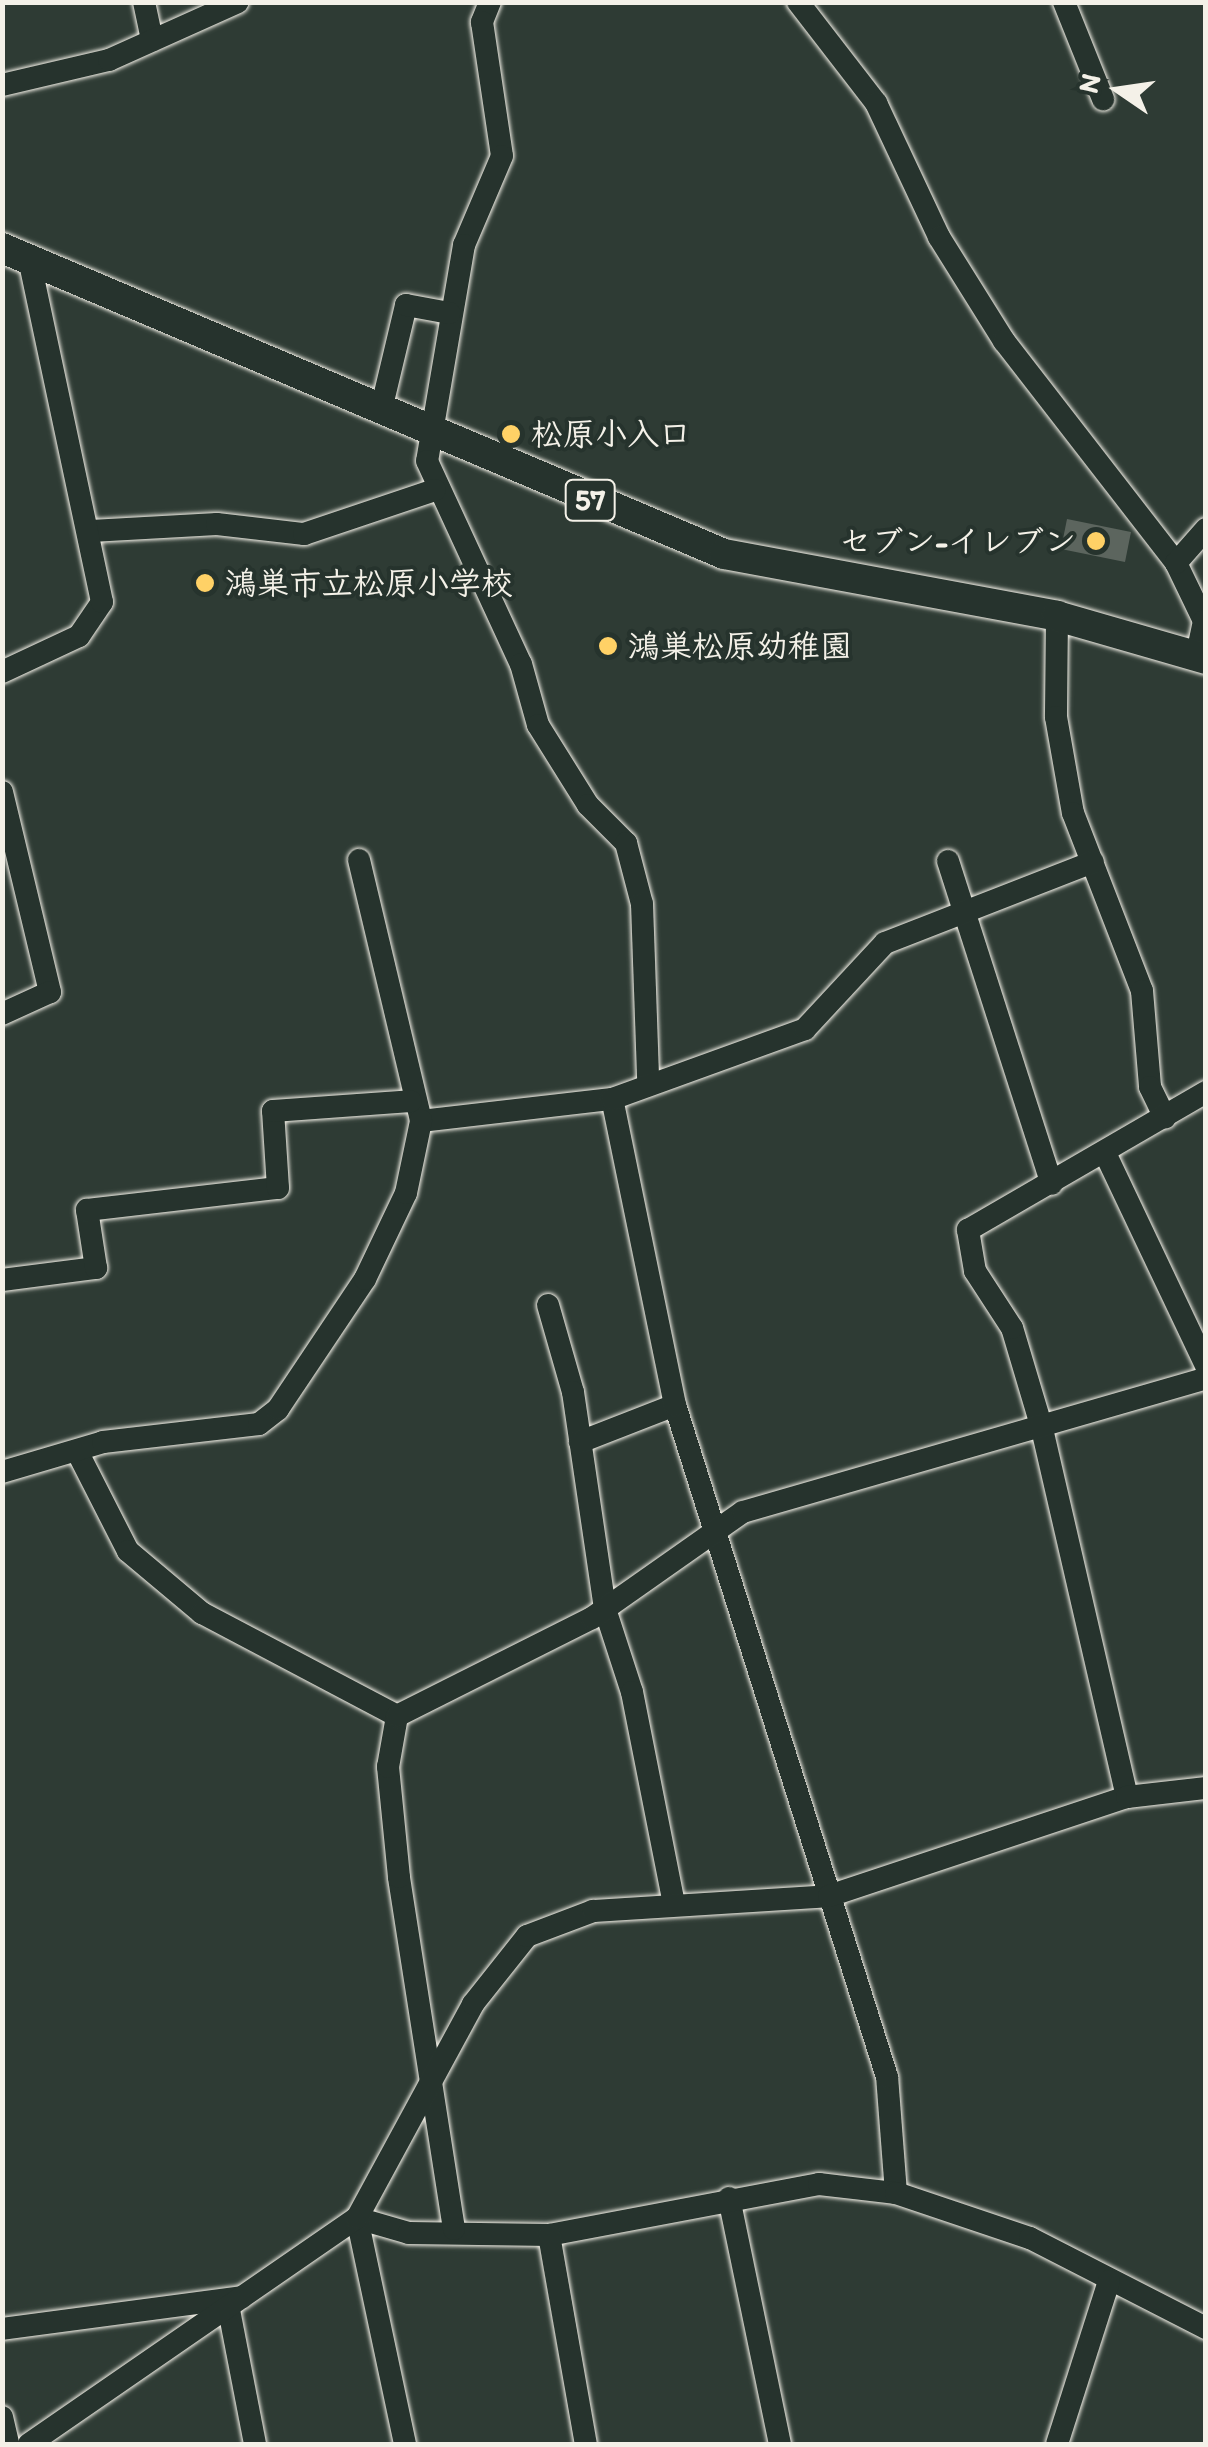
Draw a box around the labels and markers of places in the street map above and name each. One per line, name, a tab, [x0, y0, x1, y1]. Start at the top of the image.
place label: 松原小入口	[531, 415, 691, 453]
marker: 松原小入口	[500, 423, 522, 445]
place label: セブン-イレブン	[839, 522, 1076, 560]
marker: セブン-イレブン	[1085, 530, 1107, 552]
place label: 鴻巣市立松原小学校	[225, 564, 513, 602]
marker: 鴻巣市立松原小学校	[194, 572, 216, 594]
place label: 鴻巣松原幼稚園	[628, 627, 852, 665]
marker: 鴻巣松原幼稚園	[597, 635, 619, 657]

